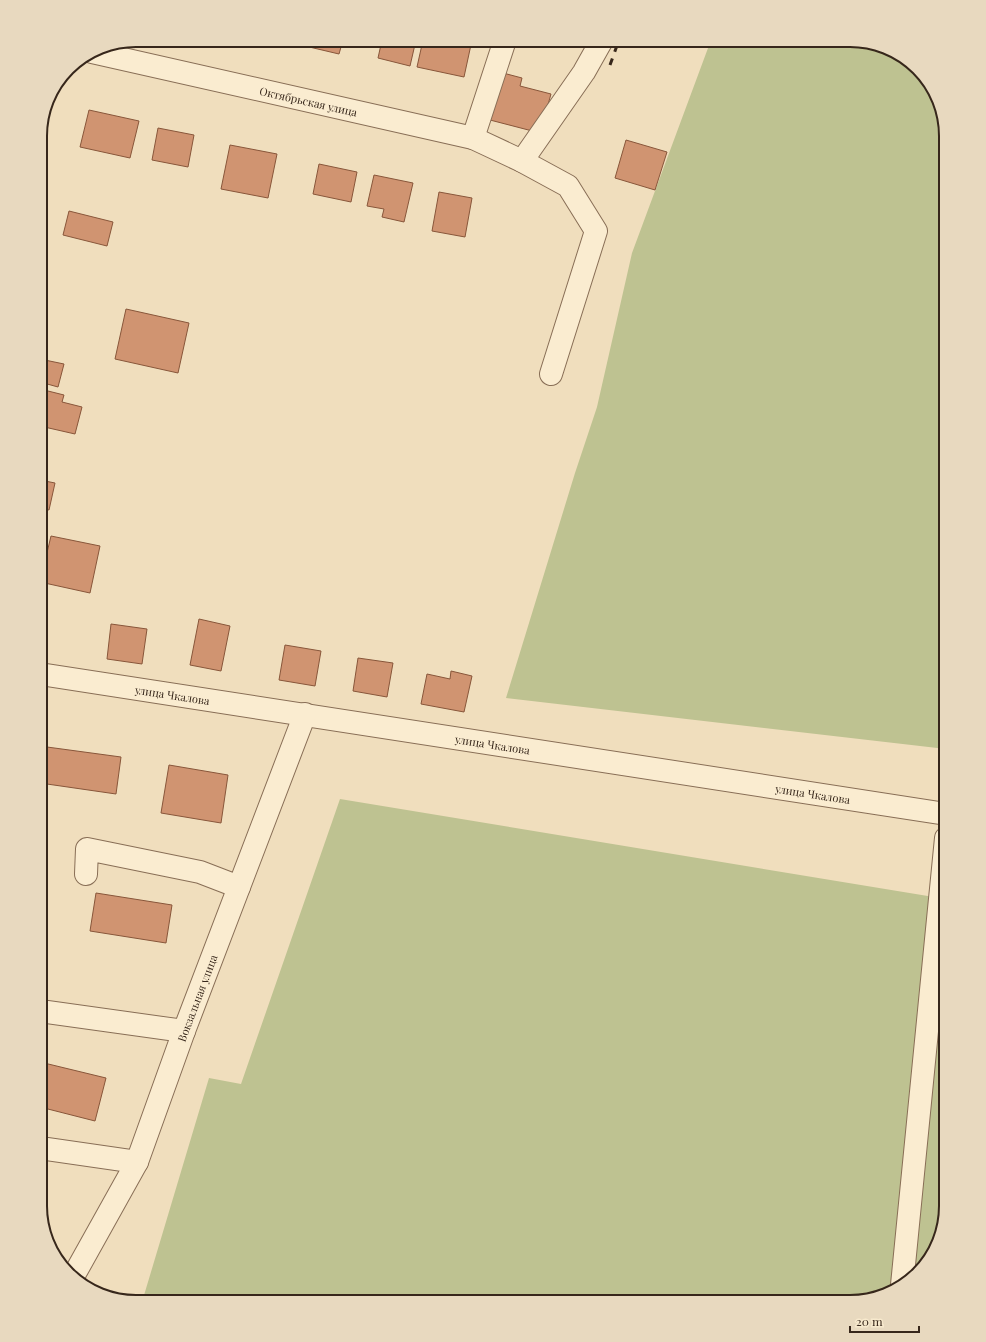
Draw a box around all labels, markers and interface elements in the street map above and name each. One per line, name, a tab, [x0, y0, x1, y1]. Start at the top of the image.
street label: Октябрьская улица	[258, 83, 359, 119]
street label: улица Чкалова	[133, 681, 211, 708]
street label: улица Чкалова	[453, 731, 532, 757]
street label: улица Чкалова	[773, 780, 852, 807]
street label: Вокзальная улица	[173, 952, 220, 1044]
scale bar	[850, 1308, 919, 1334]
text: 20 m	[856, 1313, 883, 1329]

